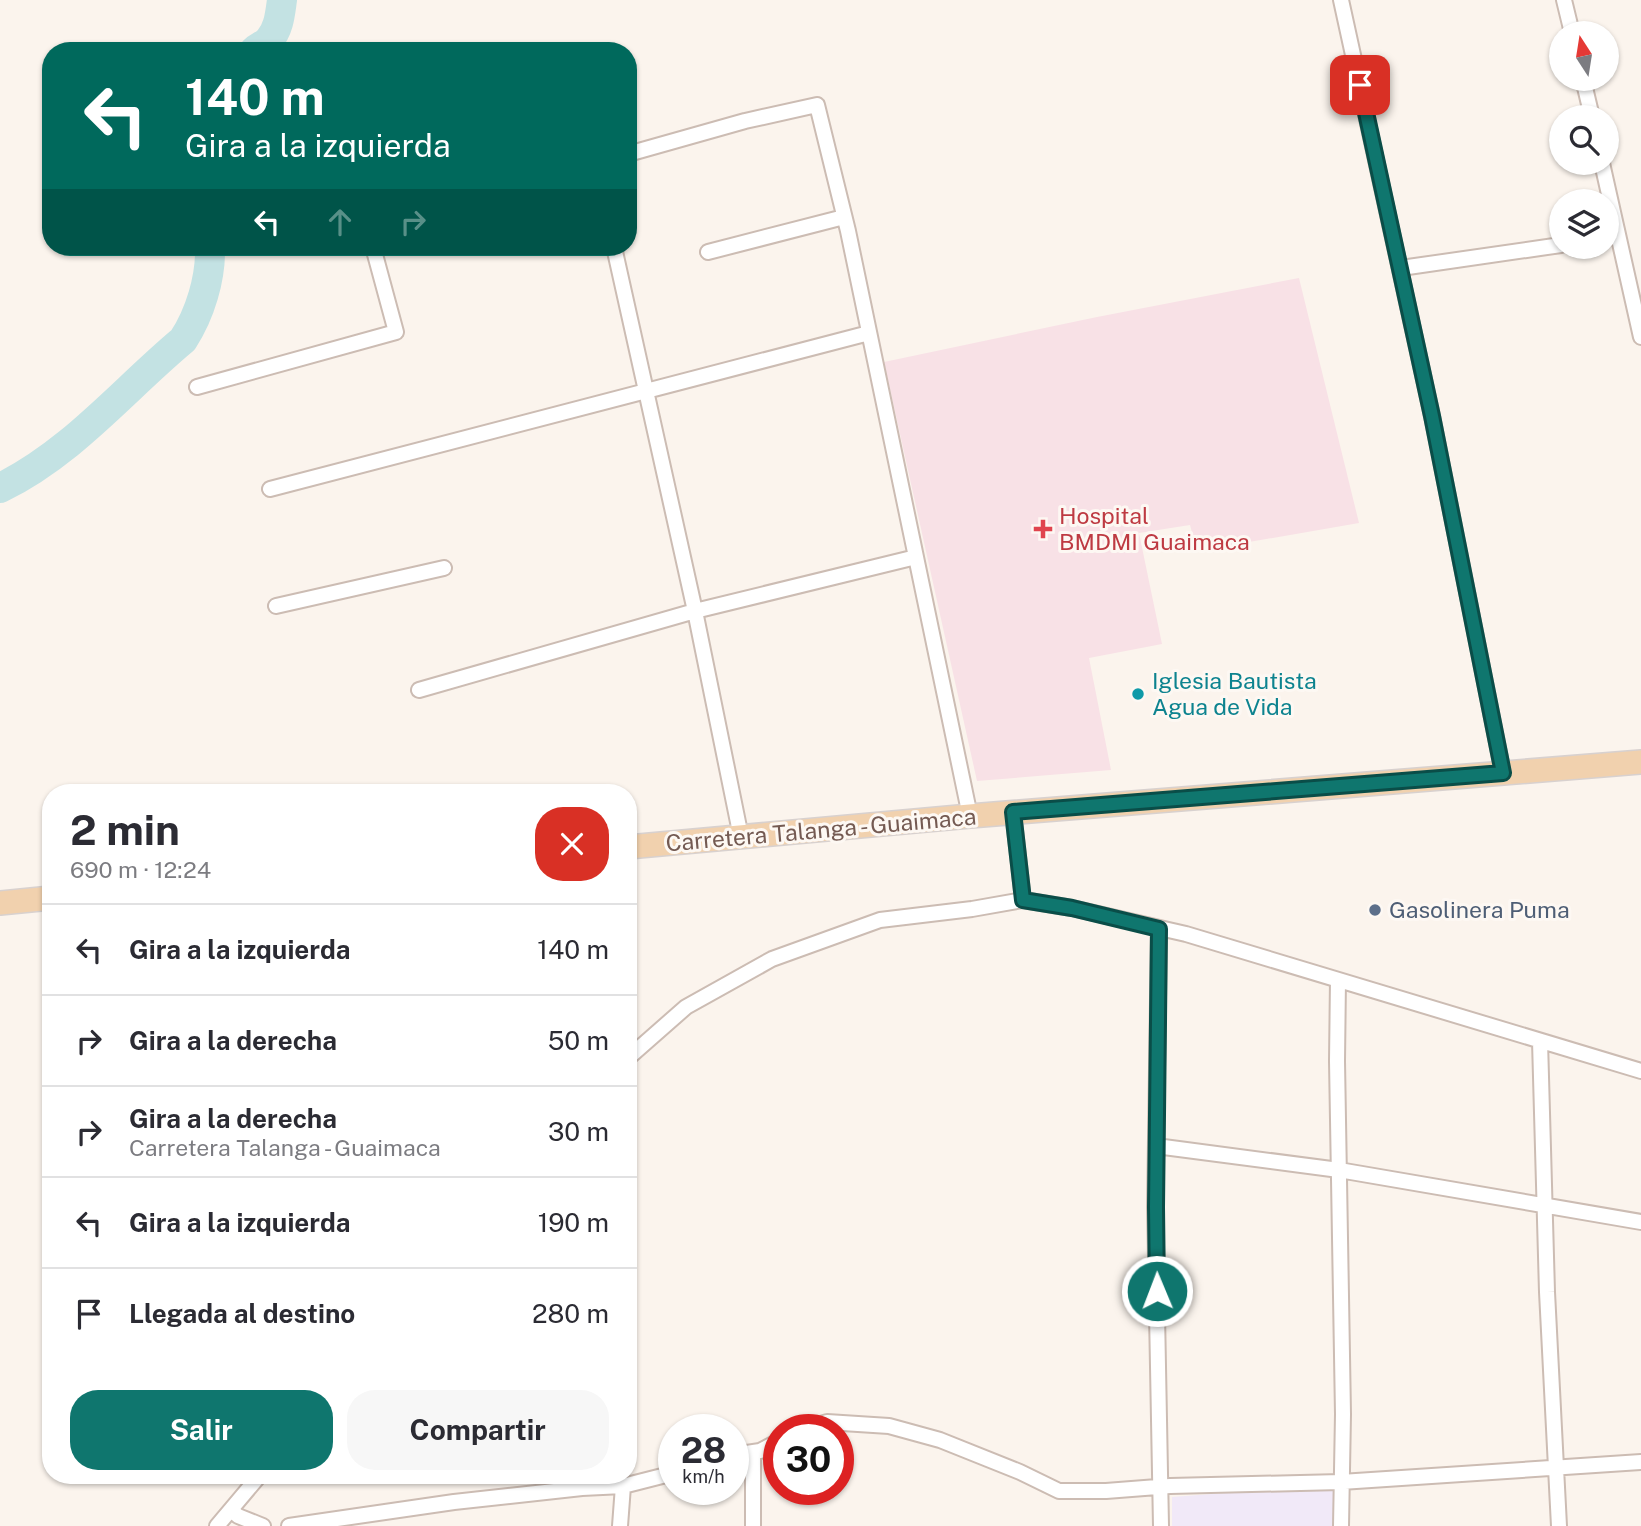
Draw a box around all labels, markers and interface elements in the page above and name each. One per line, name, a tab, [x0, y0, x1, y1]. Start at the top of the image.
north arrow	[1549, 21, 1619, 91]
map controls	[1549, 21, 1619, 259]
pin	[1330, 55, 1390, 115]
icon: arrive	[1341, 66, 1379, 104]
text: 140 m	[185, 68, 325, 126]
icon: left	[70, 70, 161, 161]
button: search	[1549, 105, 1619, 175]
text: Gira a la izquierda	[185, 127, 451, 164]
button: layers	[1549, 189, 1619, 259]
icon: left	[248, 203, 286, 241]
icon: ahead	[321, 203, 359, 241]
icon: right	[394, 203, 432, 241]
place label: Hospital BMDMI Guaimaca	[1059, 502, 1250, 555]
marker: Hospital BMDMI Guaimaca	[1033, 519, 1053, 539]
place label: Iglesia Bautista Agua de Vida	[1152, 667, 1317, 720]
marker: Iglesia Bautista Agua de Vida	[1130, 686, 1146, 702]
street label: Carretera Talanga - Guaimaca	[665, 802, 977, 857]
text: 2 min	[70, 805, 180, 854]
button: close	[535, 807, 609, 881]
text: 690 m · 12:24	[70, 856, 211, 883]
place label: Gasolinera Puma	[1389, 896, 1570, 923]
marker: Gasolinera Puma	[1367, 902, 1383, 918]
icon: left	[70, 931, 108, 969]
text: Gira a la izquierda	[129, 934, 351, 965]
text: 140 m	[537, 934, 609, 965]
icon: right	[70, 1022, 108, 1060]
text: Gira a la derecha	[129, 1025, 337, 1056]
text: 50 m	[548, 1025, 609, 1056]
text: Gira a la derecha	[129, 1103, 337, 1134]
icon: right	[70, 1113, 108, 1151]
text: 30 m	[548, 1116, 609, 1147]
text: Carretera Talanga - Guaimaca	[129, 1134, 441, 1161]
icon: left	[70, 1204, 108, 1242]
text: Gira a la izquierda	[129, 1207, 351, 1238]
text: 190 m	[538, 1207, 609, 1238]
position arrow	[1120, 1254, 1194, 1328]
icon: arrive	[70, 1295, 108, 1333]
text: Llegada al destino	[129, 1298, 355, 1329]
text: 280 m	[532, 1298, 609, 1329]
button: Salir	[70, 1390, 333, 1470]
button: Compartir	[347, 1390, 609, 1470]
speed limit sign: 30	[763, 1414, 854, 1505]
text: 28	[681, 1430, 726, 1471]
text: km/h	[682, 1466, 725, 1487]

